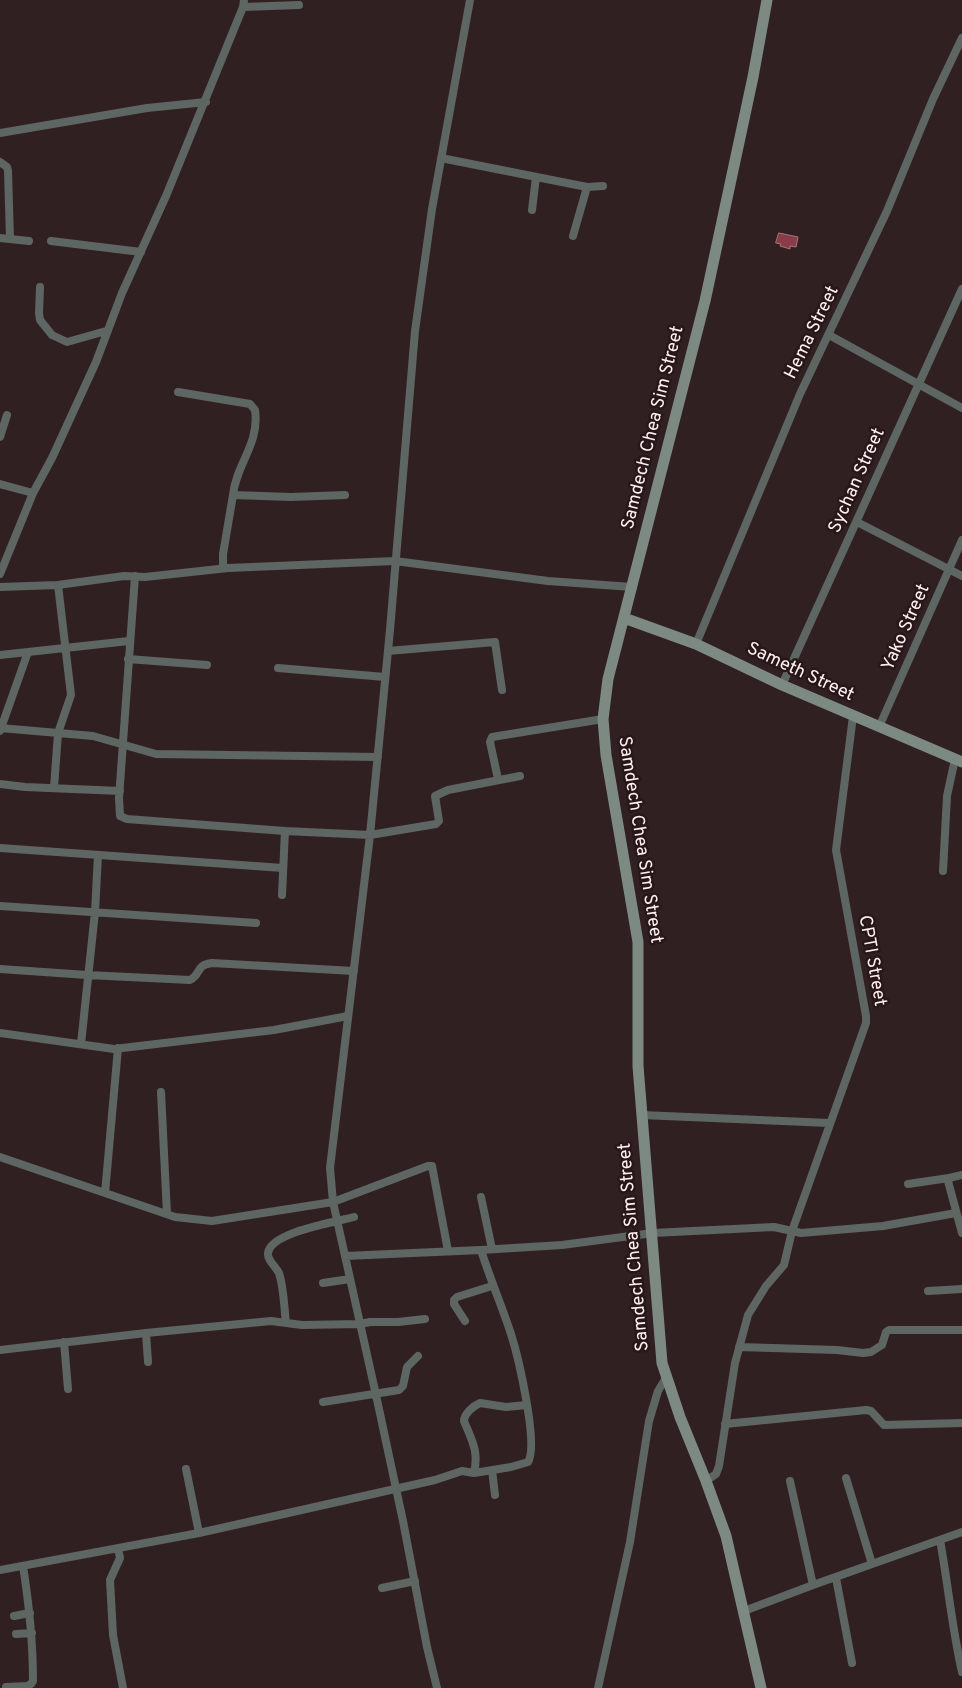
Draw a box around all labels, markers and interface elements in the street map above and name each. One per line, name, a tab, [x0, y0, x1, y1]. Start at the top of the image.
street label: Hema Street	[781, 283, 845, 383]
street label: Samdech Chea Sim Street	[618, 324, 690, 532]
street label: Sychan Street	[825, 425, 891, 537]
street label: Yako Street	[878, 581, 936, 675]
street label: Sameth Street	[743, 639, 857, 707]
street label: Samdech Chea Sim Street	[612, 735, 666, 945]
street label: CPTI Street	[852, 914, 890, 1008]
street label: Samdech Chea Sim Street	[615, 1142, 655, 1352]

